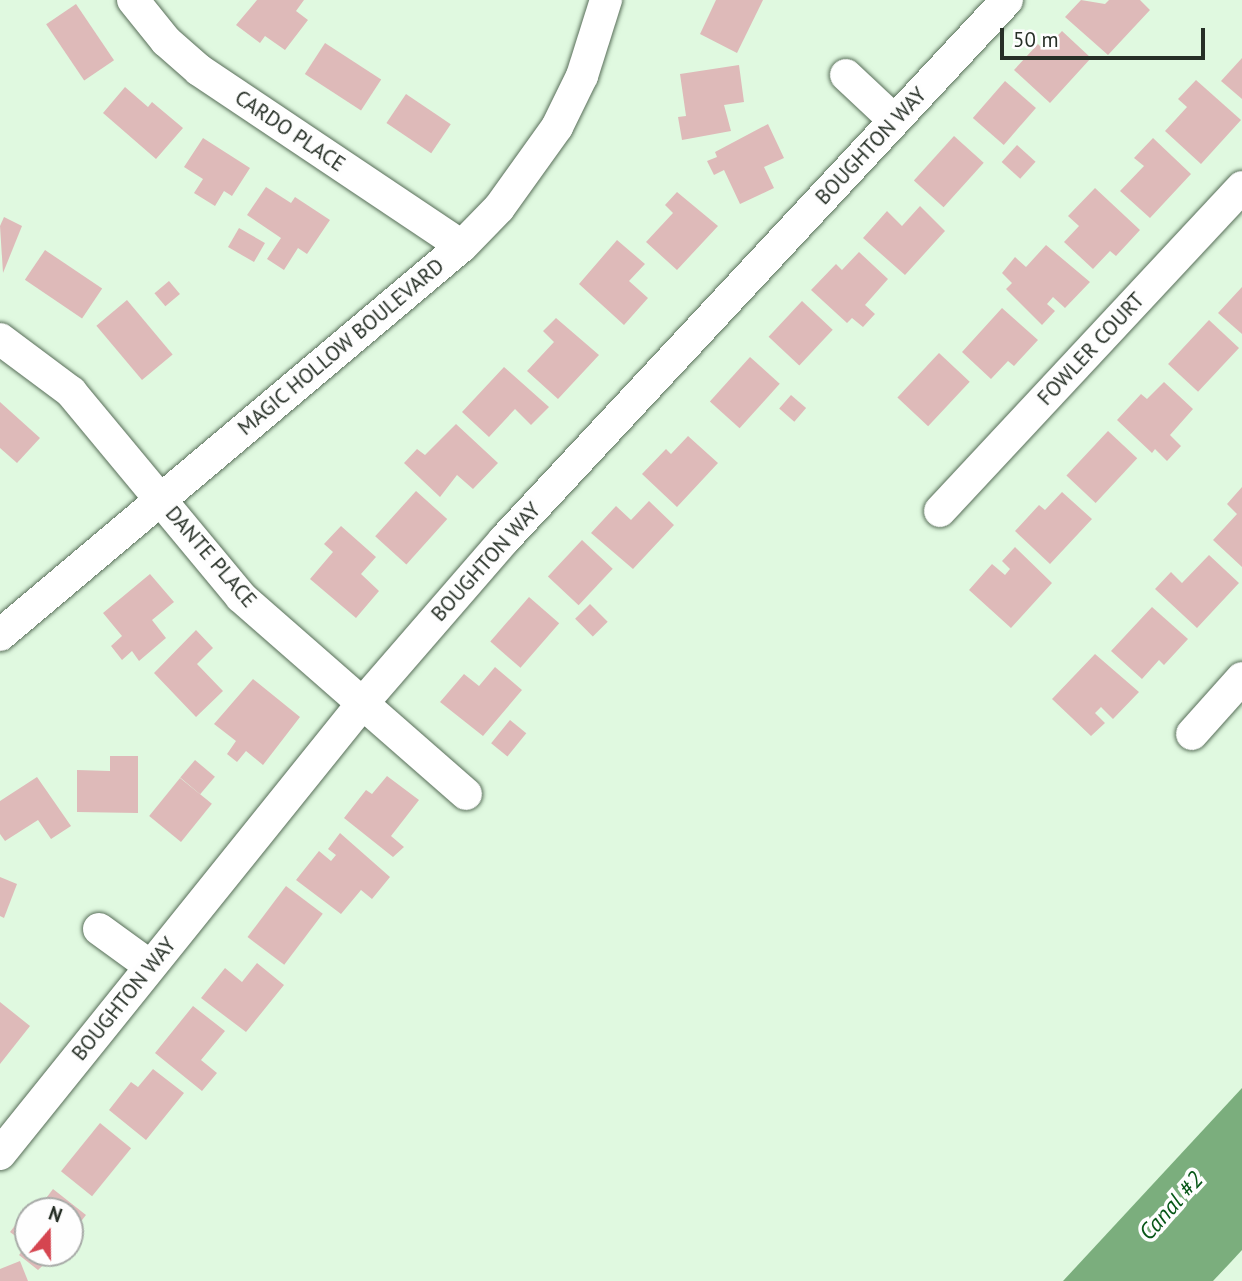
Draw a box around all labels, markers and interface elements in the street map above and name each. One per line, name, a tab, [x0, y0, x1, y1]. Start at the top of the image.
scale bar	[1004, 14, 1209, 58]
text: 50 m	[1013, 26, 1059, 53]
street label: BOUGHTON WAY	[810, 82, 932, 210]
street label: CARDO PLACE	[230, 85, 350, 177]
street label: MAGIC HOLLOW BOULEVARD	[232, 253, 450, 441]
street label: FOWLER COURT	[1032, 287, 1150, 411]
street label: BOUGHTON WAY	[426, 497, 546, 627]
street label: DANTE PLACE	[160, 501, 262, 613]
street label: BOUGHTON WAY	[67, 932, 181, 1066]
water label: Canal #2	[1133, 1166, 1209, 1246]
north arrow	[14, 1197, 84, 1267]
text: N	[46, 1201, 65, 1228]

